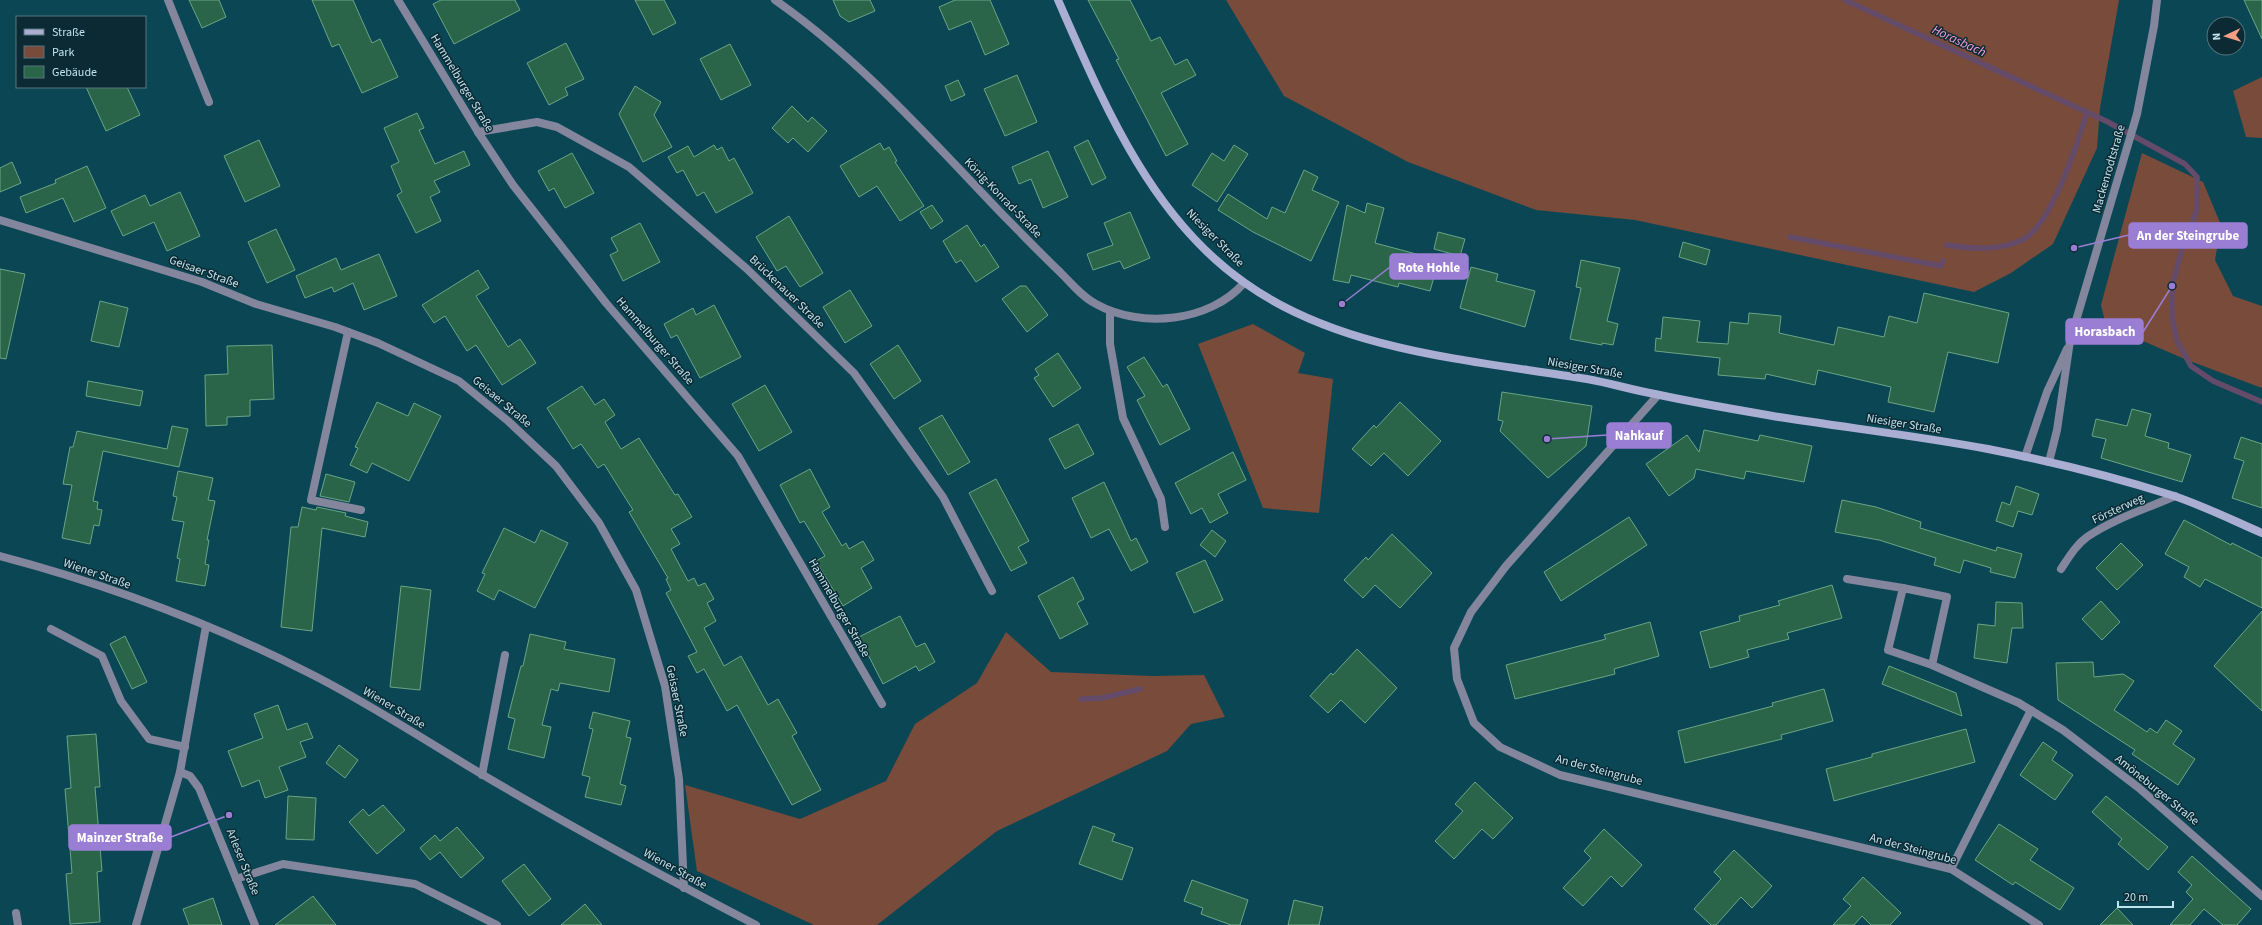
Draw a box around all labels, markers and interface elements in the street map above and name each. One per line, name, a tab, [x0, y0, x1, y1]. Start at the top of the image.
legend	[16, 16, 146, 88]
north arrow	[2206, 16, 2246, 56]
water label: Horasbach	[1929, 21, 1989, 61]
text: Straße	[52, 24, 85, 41]
street label: Hammelburger Straße	[426, 31, 498, 135]
text: N	[2209, 32, 2224, 41]
text: Park	[52, 44, 74, 61]
text: Gebäude	[52, 64, 97, 81]
street label: Mackenrodtstraße	[2088, 123, 2130, 215]
street label: König-Konrad-Straße	[960, 154, 1046, 242]
street label: Niesiger Straße	[1182, 205, 1248, 271]
callout: An der Steingrube	[2129, 223, 2247, 248]
text: An der Steingrube	[2136, 227, 2240, 245]
street label: Brückenauer Straße	[745, 251, 829, 333]
street label: Geisaer Straße	[167, 252, 241, 292]
callout: Rote Hohle	[1390, 254, 1468, 279]
text: Rote Hohle	[1398, 259, 1461, 277]
street label: Hammelburger Straße	[612, 293, 698, 389]
callout: Horasbach	[2066, 319, 2143, 344]
text: Horasbach	[2074, 323, 2136, 341]
street label: Niesiger Straße	[1546, 353, 1624, 383]
street label: Geisaer Straße	[469, 372, 535, 432]
street label: Niesiger Straße	[1865, 410, 1943, 438]
callout: Nahkauf	[1607, 423, 1671, 448]
text: Nahkauf	[1615, 427, 1664, 445]
street label: Försterweg	[2089, 489, 2147, 529]
street label: Wiener Straße	[61, 555, 133, 594]
street label: Hammelburger Straße	[804, 556, 874, 661]
street label: Geisaer Straße	[662, 664, 692, 738]
street label: Wiener Straße	[359, 683, 429, 733]
street label: An der Steingrube	[1554, 750, 1644, 790]
street label: Amöneburger Straße	[2111, 751, 2203, 829]
callout: Mainzer Straße	[69, 825, 171, 850]
street label: Arleser Straße	[222, 826, 264, 898]
text: Mainzer Straße	[77, 829, 164, 847]
street label: An der Steingrube	[1868, 829, 1958, 869]
street label: Wiener Straße	[640, 845, 710, 894]
scale bar	[2118, 883, 2173, 909]
text: 20 m	[2124, 889, 2148, 906]

